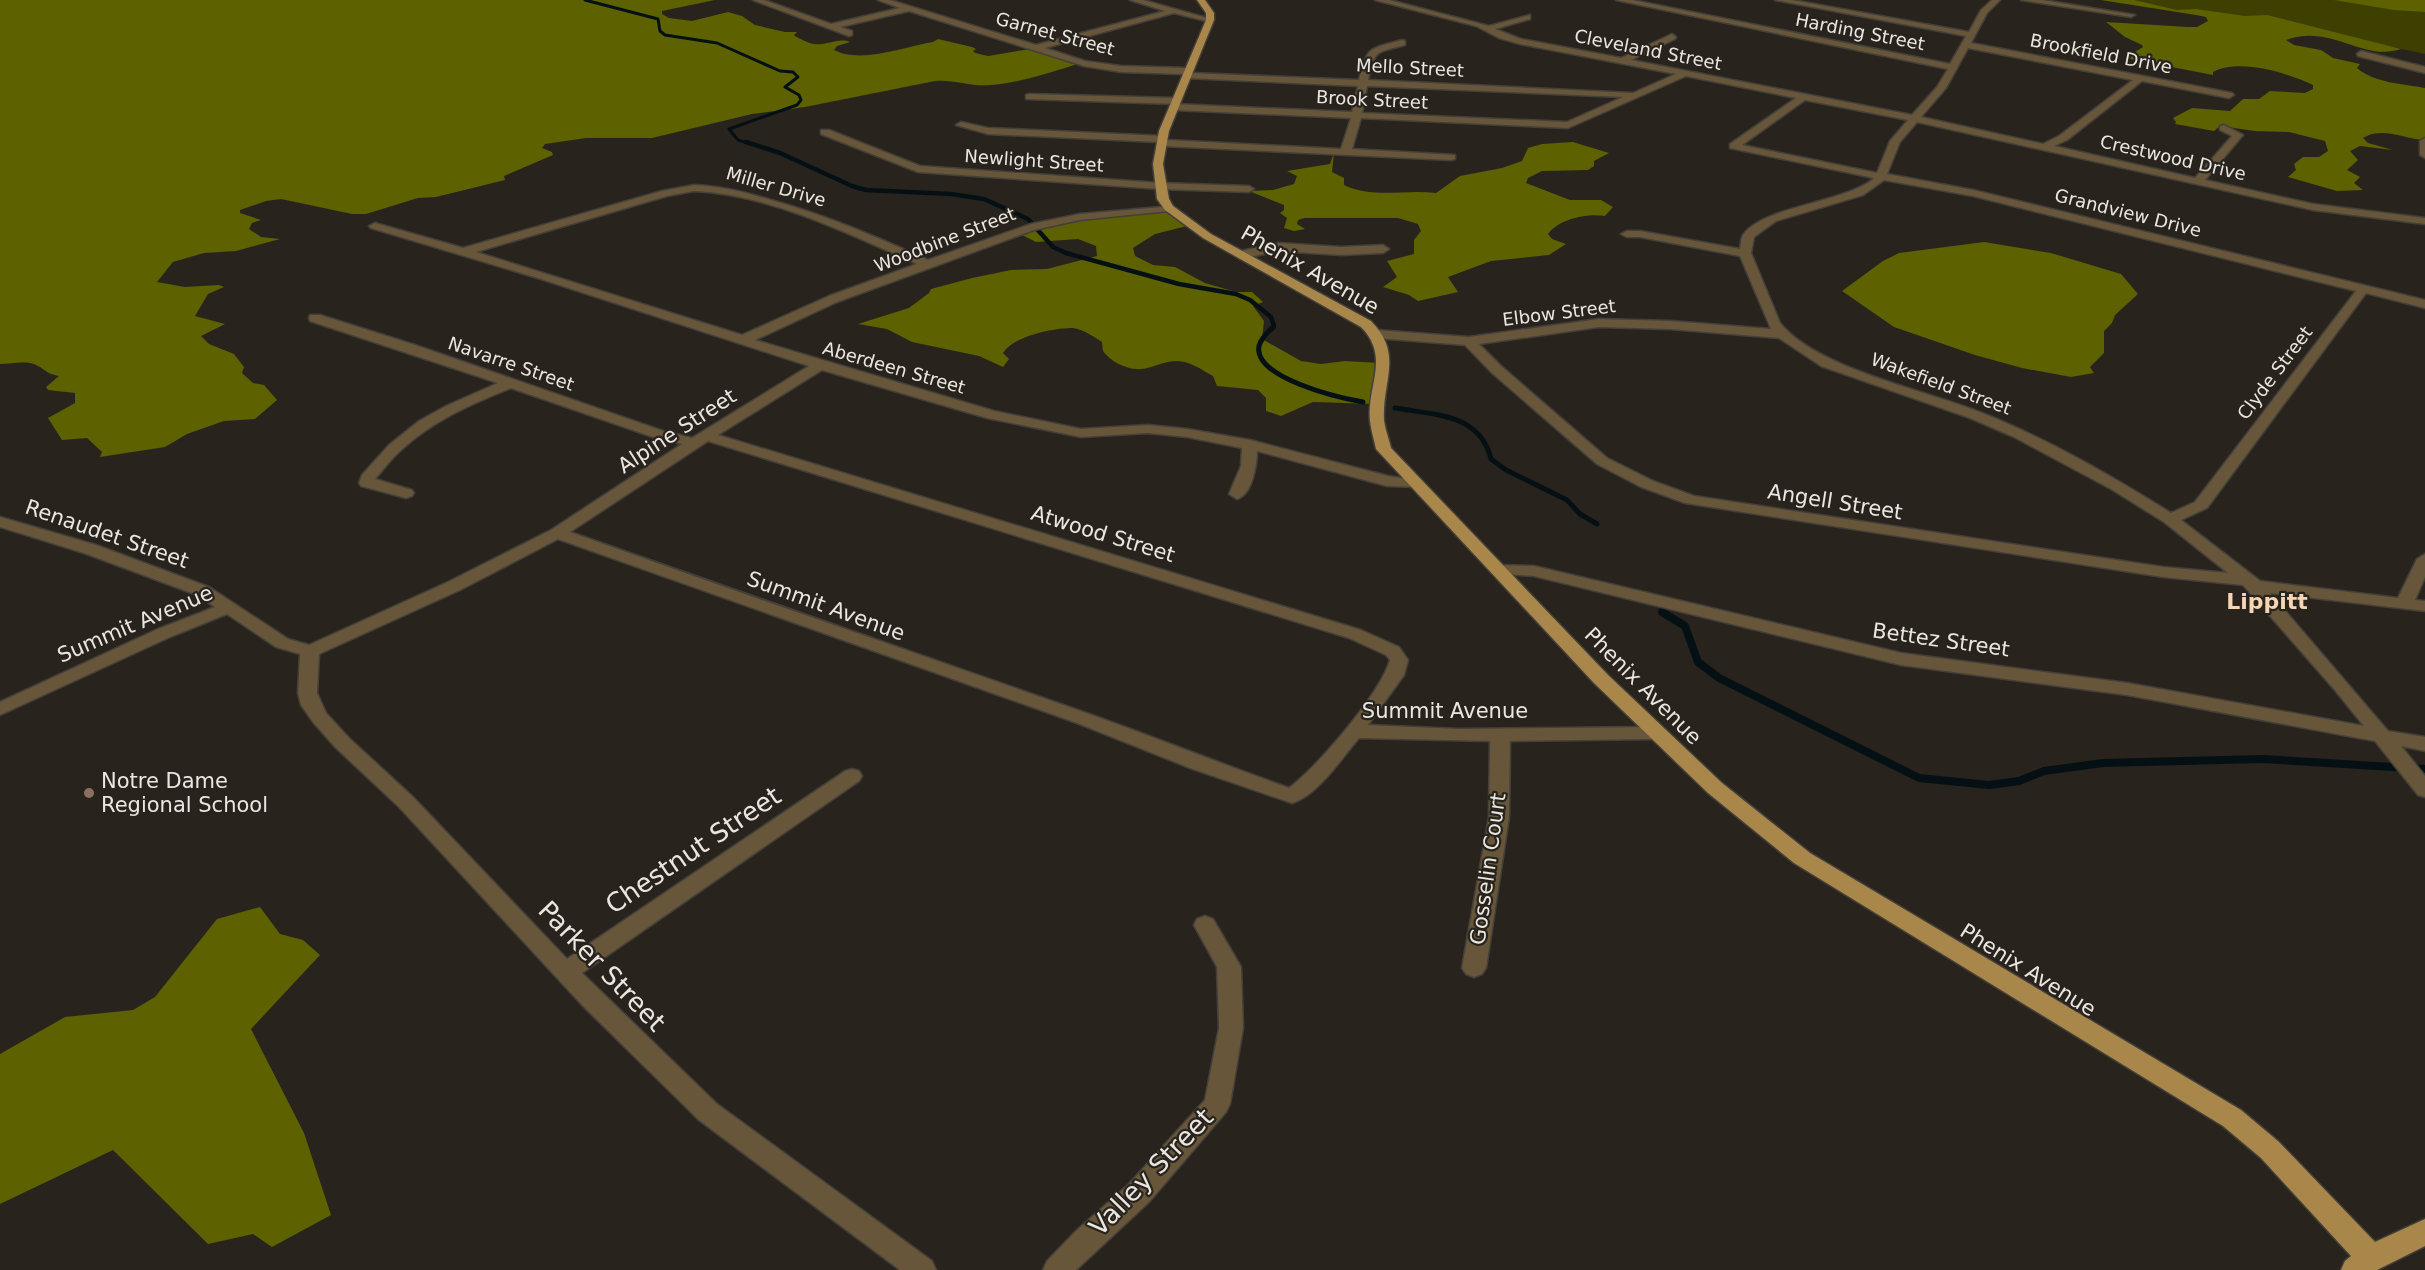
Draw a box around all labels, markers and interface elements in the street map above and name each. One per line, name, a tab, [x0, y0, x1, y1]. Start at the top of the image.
street label: Garnet Street	[993, 8, 1117, 59]
street label: Harding Street	[1794, 9, 1927, 54]
street label: Cleveland Street	[1573, 25, 1724, 74]
street label: Brookfield Drive	[2028, 29, 2174, 78]
street label: Mello Street	[1356, 54, 1465, 81]
street label: Brook Street	[1315, 86, 1429, 113]
street label: Crestwood Drive	[2098, 131, 2248, 184]
street label: Newlight Street	[964, 145, 1104, 176]
street label: Miller Drive	[724, 162, 828, 211]
street label: Grandview Drive	[2053, 184, 2204, 241]
street label: Woodbine Street	[871, 203, 1018, 276]
street label: Phenix Avenue	[1237, 221, 1383, 319]
street label: Elbow Street	[1501, 295, 1617, 330]
street label: Clyde Street	[2233, 322, 2316, 423]
street label: Navarre Street	[445, 332, 577, 395]
street label: Aberdeen Street	[820, 337, 968, 398]
street label: Wakefield Street	[1868, 348, 2014, 419]
street label: Alpine Street	[613, 384, 741, 478]
street label: Angell Street	[1766, 480, 1904, 524]
street label: Renaudet Street	[22, 495, 192, 573]
street label: Atwood Street	[1028, 501, 1178, 567]
street label: Summit Avenue	[744, 566, 908, 646]
street label: Summit Avenue	[54, 580, 216, 668]
district label: Lippitt	[2226, 589, 2308, 614]
street label: Bettez Street	[1871, 618, 2011, 662]
street label: Phenix Avenue	[1580, 623, 1706, 749]
street label: Summit Avenue	[1362, 699, 1528, 723]
place label: Notre Dame Regional School	[101, 769, 268, 817]
street label: Chestnut Street	[600, 780, 786, 920]
marker: Notre Dame Regional School	[82, 786, 96, 800]
street label: Gosselin Court	[1465, 791, 1511, 947]
street label: Parker Street	[532, 895, 672, 1037]
street label: Phenix Avenue	[1956, 919, 2100, 1021]
street label: Valley Street	[1083, 1102, 1219, 1242]

